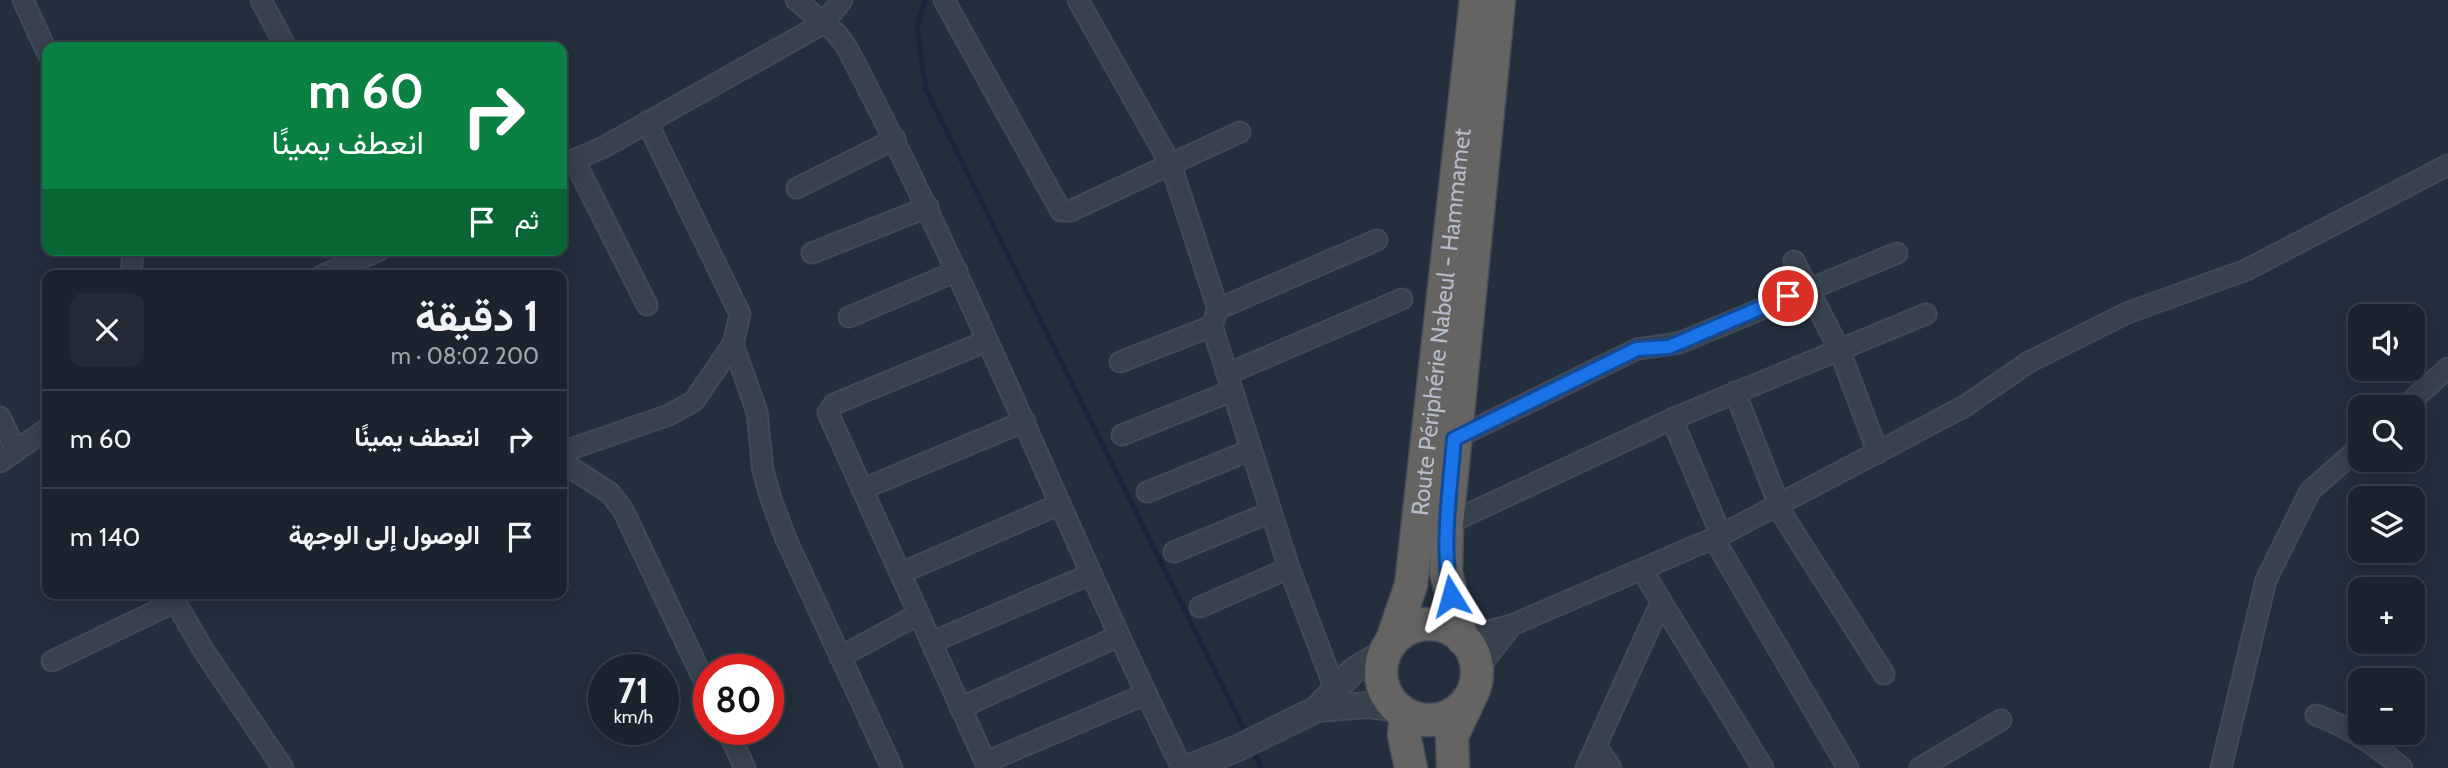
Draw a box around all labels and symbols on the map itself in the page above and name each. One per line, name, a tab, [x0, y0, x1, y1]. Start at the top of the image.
street label: Route Périphérie Nabeul - Hammamet	[1404, 127, 1476, 517]
pin	[1758, 266, 1818, 326]
position arrow	[1414, 559, 1488, 633]
speed limit sign: 80	[693, 654, 784, 745]

